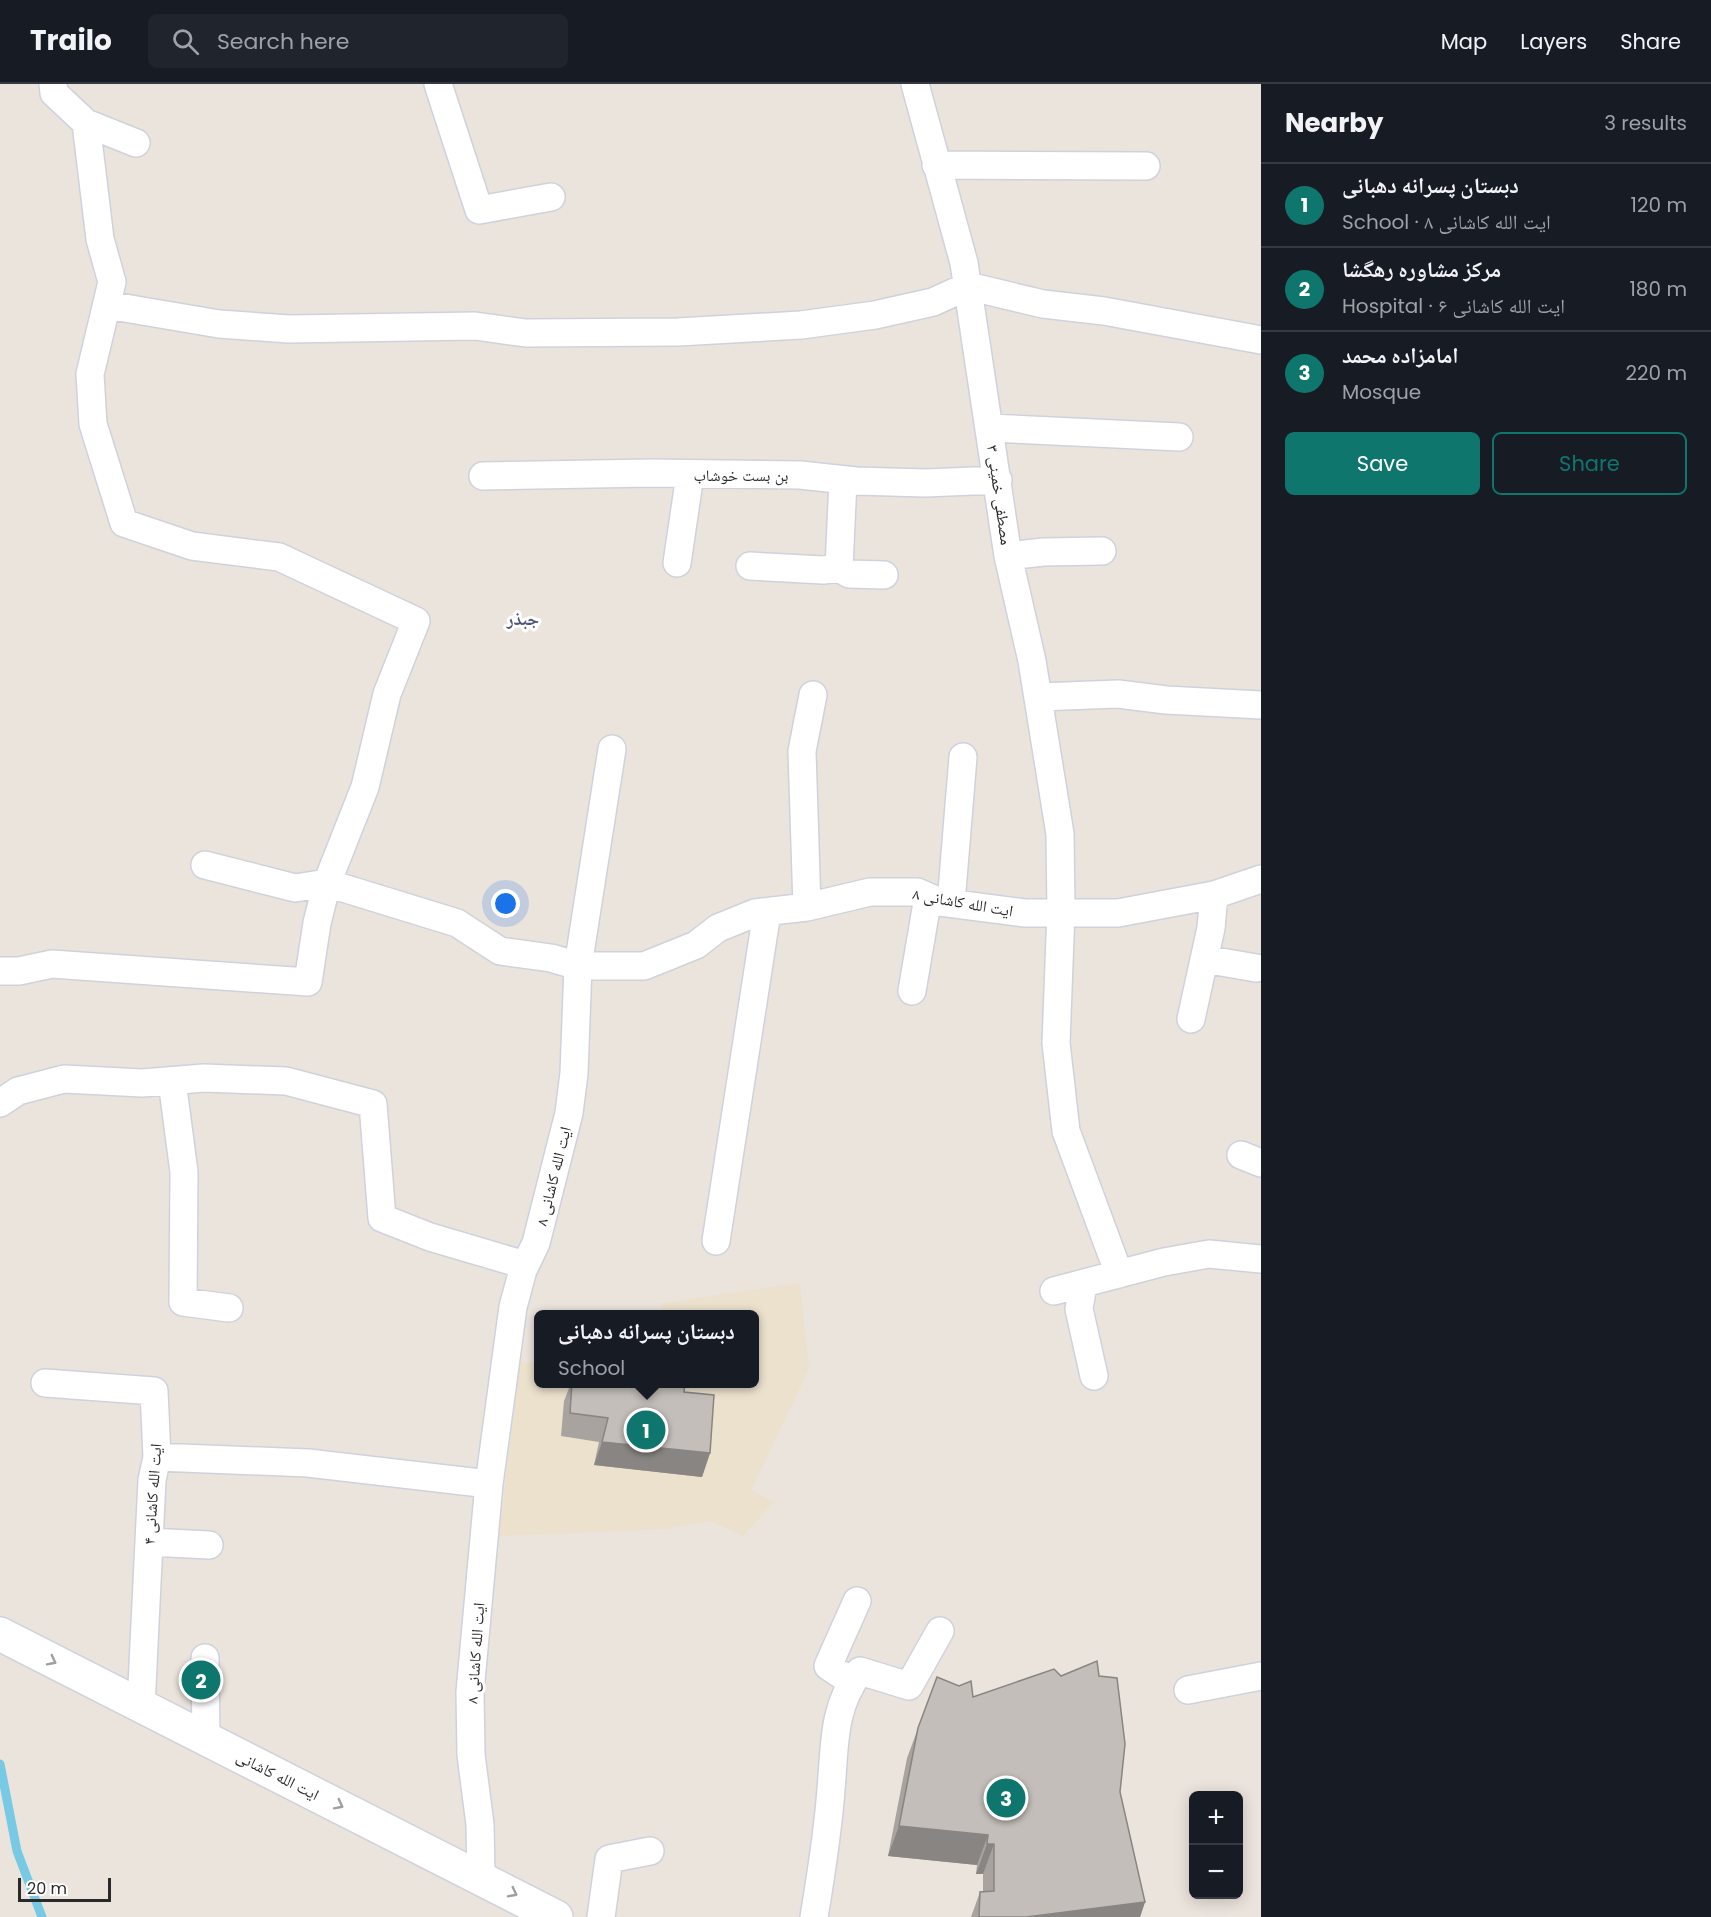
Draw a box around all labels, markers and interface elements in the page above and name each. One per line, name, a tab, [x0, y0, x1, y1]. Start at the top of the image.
search box	[148, 14, 568, 68]
text: Trailo	[30, 21, 112, 60]
icon: search	[169, 25, 202, 58]
text: Search here	[217, 26, 349, 57]
text: Map	[1441, 27, 1487, 56]
text: Layers	[1520, 27, 1587, 56]
text: Share	[1620, 27, 1681, 56]
text: Nearby	[1285, 105, 1383, 141]
text: 3 results	[1604, 109, 1687, 137]
text: دبستان پسرانه دهبانی	[1342, 170, 1519, 201]
text: 1	[1301, 191, 1308, 219]
text: 120 m	[1631, 191, 1687, 219]
text: School · ایت الله کاشانی ۸	[1342, 208, 1551, 236]
text: مرکز مشاوره رهگشا	[1342, 254, 1501, 285]
text: 2	[1299, 275, 1310, 303]
text: 180 m	[1629, 275, 1687, 303]
text: Hospital · ایت الله کاشانی ۶	[1342, 292, 1565, 320]
text: امامزاده محمد	[1342, 340, 1459, 371]
text: 3	[1298, 359, 1311, 387]
text: 220 m	[1626, 359, 1687, 387]
text: Mosque	[1342, 378, 1421, 406]
button: Save	[1285, 432, 1480, 495]
button: Share	[1492, 432, 1687, 495]
street label: مصطفی خمینی ۳	[981, 443, 1018, 547]
street label: بن بست خوشاب	[694, 464, 788, 487]
district label: جبذر	[506, 606, 540, 631]
street label: ایت الله کاشانی ۸	[911, 882, 1015, 923]
your location	[491, 889, 520, 918]
street label: ایت الله کاشانی ۸	[530, 1124, 577, 1228]
popup	[534, 1310, 759, 1388]
text: دبستان پسرانه دهبانی	[558, 1316, 735, 1347]
text: School	[558, 1354, 625, 1382]
pin: 1	[626, 1408, 666, 1452]
street label: ایت الله کاشانی ۴	[137, 1443, 168, 1545]
street label: ایت الله کاشانی ۸	[460, 1602, 491, 1704]
one-way arrow	[46, 1653, 57, 1665]
pin: 2	[182, 1658, 220, 1702]
street label: ایت الله کاشانی	[232, 1745, 323, 1806]
pin: 3	[986, 1776, 1026, 1820]
map controls	[1189, 1791, 1243, 1899]
button: +	[1189, 1791, 1243, 1845]
one-way arrow	[332, 1798, 343, 1810]
button: −	[1189, 1845, 1243, 1899]
scale bar	[18, 1875, 111, 1902]
text: 20 m	[27, 1877, 67, 1900]
one-way arrow	[506, 1886, 517, 1898]

